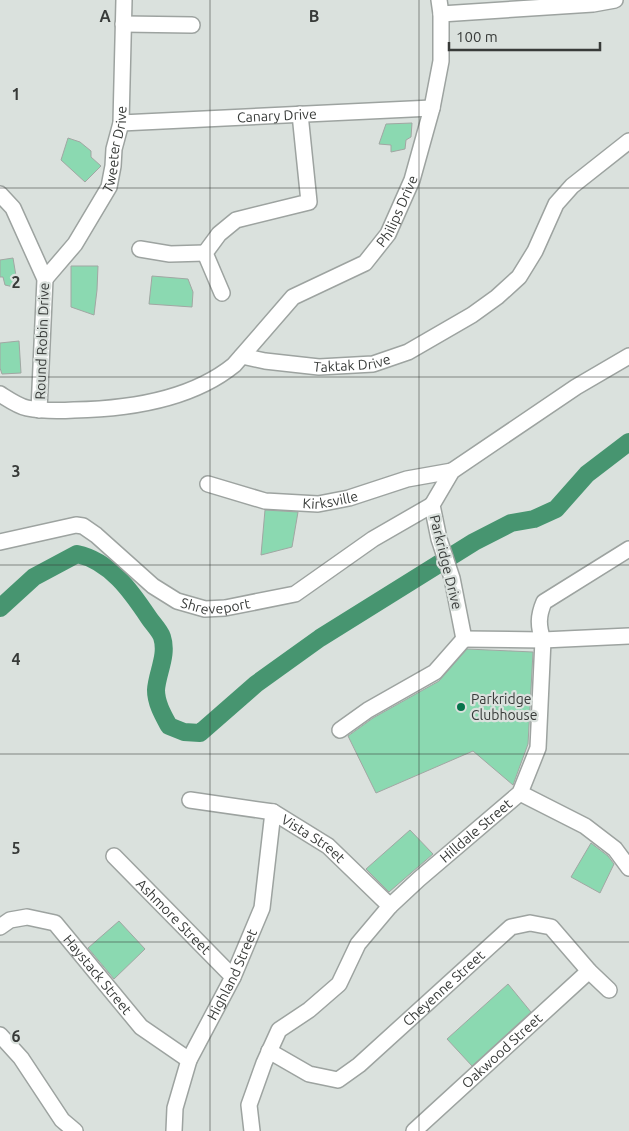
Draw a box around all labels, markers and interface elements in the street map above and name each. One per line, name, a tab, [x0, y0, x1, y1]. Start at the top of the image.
text: A	[99, 7, 111, 25]
text: B	[309, 7, 319, 25]
scale bar	[449, 20, 600, 52]
text: 100 m	[456, 28, 498, 45]
text: 1	[11, 85, 21, 103]
street label: Tweeter Drive	[99, 106, 129, 196]
street label: Canary Drive	[237, 106, 317, 125]
street label: Philips Drive	[373, 174, 421, 250]
text: 2	[11, 273, 21, 291]
street label: Round Robin Drive	[32, 282, 52, 400]
street label: Taktak Drive	[312, 351, 392, 375]
text: 3	[11, 462, 21, 480]
street label: Kirksville	[302, 488, 360, 512]
street label: Parkridge Drive	[427, 513, 465, 611]
street label: Shreveport	[179, 595, 252, 618]
text: 4	[11, 650, 21, 668]
place label: Parkridge Clubhouse	[471, 691, 537, 723]
marker: Parkridge Clubhouse	[455, 701, 467, 713]
street label: Hilldale Street	[437, 795, 516, 866]
street label: Vista Street	[278, 811, 349, 866]
text: 5	[11, 839, 21, 857]
street label: Ashmore Street	[133, 876, 214, 958]
street label: Highland Street	[204, 926, 260, 1023]
street label: Haystack Street	[60, 932, 135, 1018]
street label: Cheyenne Street	[400, 947, 488, 1029]
street label: Oakwood Street	[458, 1010, 546, 1091]
text: 6	[11, 1027, 21, 1045]

